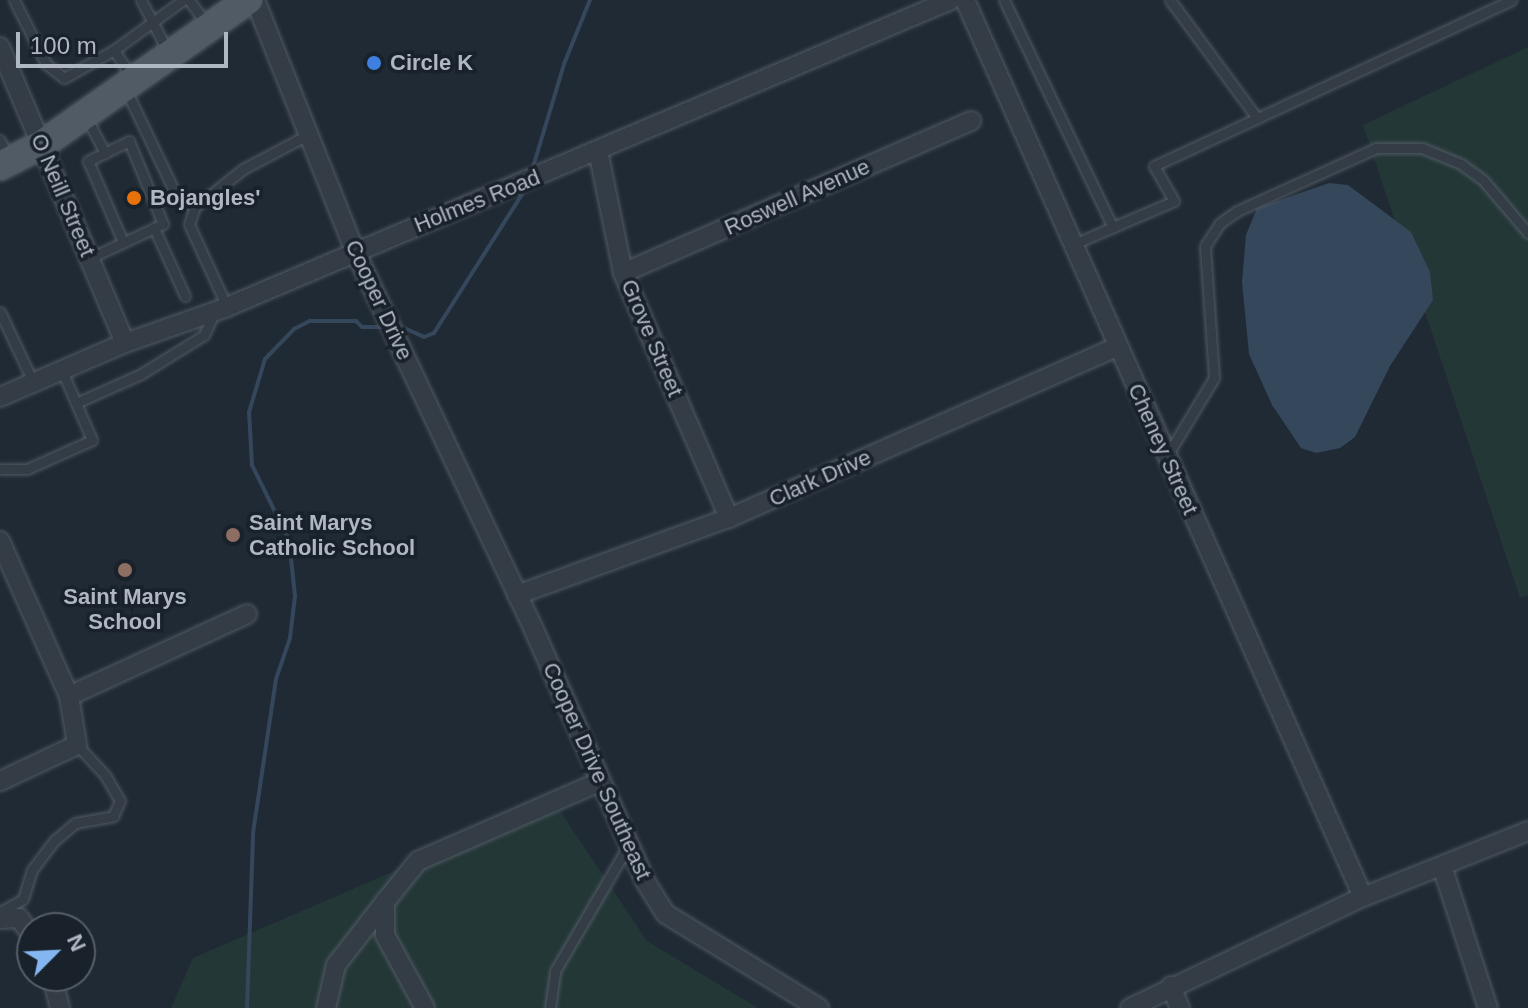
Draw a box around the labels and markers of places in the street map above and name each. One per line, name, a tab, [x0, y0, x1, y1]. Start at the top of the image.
place label: Circle K	[390, 50, 473, 76]
marker: Circle K	[365, 54, 383, 72]
place label: Bojangles'	[150, 185, 260, 211]
marker: Bojangles'	[125, 189, 143, 207]
place label: Saint Marys Catholic School	[249, 509, 415, 560]
marker: Saint Marys Catholic School	[224, 526, 242, 544]
marker: Saint Marys School	[116, 561, 134, 579]
place label: Saint Marys School	[63, 583, 187, 634]

